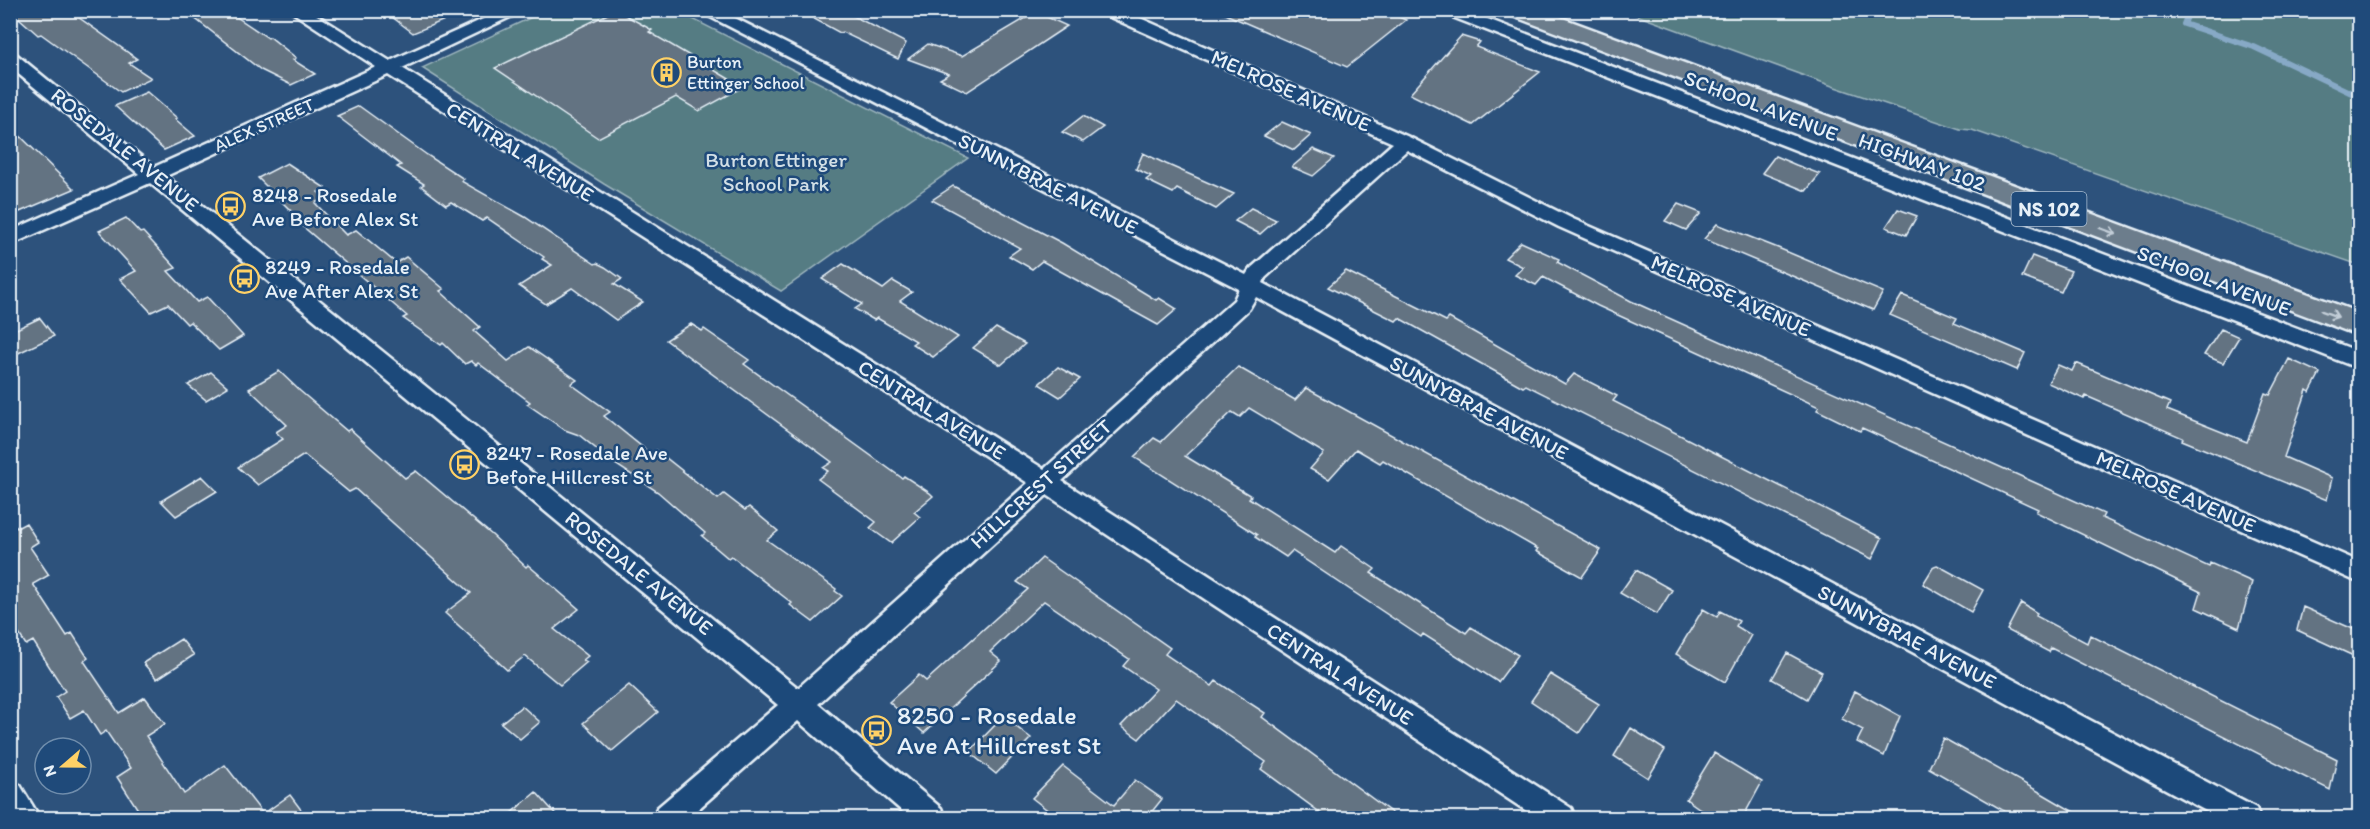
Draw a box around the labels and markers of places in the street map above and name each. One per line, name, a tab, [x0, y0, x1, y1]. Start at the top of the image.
place label: Burton Ettinger School	[687, 51, 805, 94]
building icon: Burton Ettinger School	[650, 56, 682, 88]
place label: 8248 - Rosedale Ave Before Alex St	[252, 182, 419, 231]
bus stop icon: 8248 - Rosedale Ave Before Alex St	[215, 191, 247, 223]
place label: 8249 - Rosedale Ave After Alex St	[265, 254, 419, 303]
bus stop icon: 8249 - Rosedale Ave After Alex St	[228, 263, 260, 295]
place label: 8247 - Rosedale Ave Before Hillcrest St	[486, 440, 668, 489]
bus stop icon: 8247 - Rosedale Ave Before Hillcrest St	[449, 449, 481, 481]
place label: 8250 - Rosedale Ave At Hillcrest St	[897, 699, 1102, 761]
bus stop icon: 8250 - Rosedale Ave At Hillcrest St	[860, 714, 892, 746]

